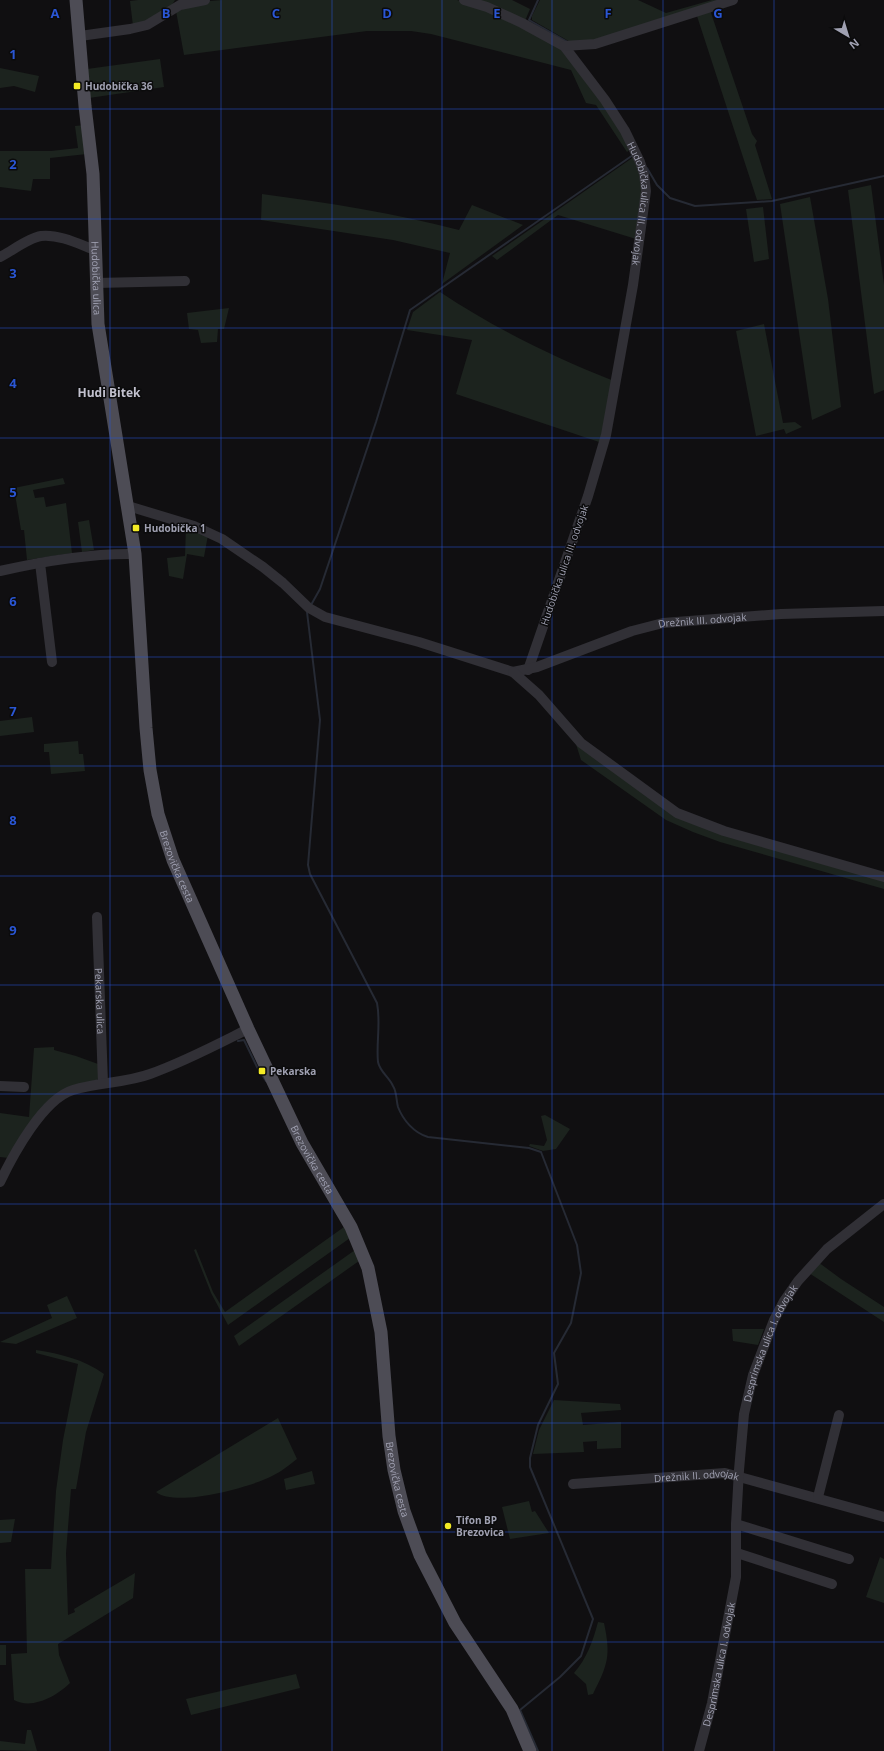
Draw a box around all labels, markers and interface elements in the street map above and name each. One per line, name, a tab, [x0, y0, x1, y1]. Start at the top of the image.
text: A	[51, 4, 60, 22]
text: B	[162, 4, 171, 22]
text: C	[272, 4, 280, 22]
text: D	[382, 4, 392, 22]
text: E	[493, 4, 501, 22]
text: F	[604, 4, 612, 22]
text: G	[713, 4, 723, 22]
north arrow	[828, 16, 868, 56]
text: N	[846, 36, 863, 53]
text: 1	[9, 45, 17, 63]
place label: Hudobička 36	[85, 79, 153, 93]
marker: Hudobička 36	[72, 81, 82, 91]
street label: Hudobička ulica III. odvojak	[624, 139, 653, 267]
text: 2	[9, 155, 17, 173]
street label: Hudobička ulica	[88, 241, 105, 315]
text: 3	[9, 264, 17, 282]
text: 4	[9, 374, 17, 392]
district label: Hudi Bitek	[78, 384, 141, 401]
text: 5	[9, 483, 17, 501]
street label: Hudobička ulica III. odvojak	[537, 502, 591, 627]
place label: Hudobička 1	[144, 521, 206, 535]
marker: Hudobička 1	[131, 523, 141, 533]
text: 6	[9, 592, 17, 610]
street label: Drežnik III. odvojak	[657, 610, 748, 631]
text: 7	[9, 702, 17, 720]
text: 8	[9, 811, 17, 829]
street label: Brezovička cesta	[157, 828, 198, 905]
text: 9	[9, 921, 17, 939]
street label: Pekarska ulica	[92, 968, 108, 1034]
place label: Pekarska	[270, 1064, 316, 1078]
marker: Pekarska	[257, 1066, 267, 1076]
street label: Brezovička cesta	[288, 1123, 337, 1197]
street label: Desprimska ulica I. odvojak	[740, 1281, 801, 1403]
street label: Brezovička cesta	[383, 1441, 413, 1519]
street label: Drežnik II. odvojak	[653, 1466, 741, 1485]
place label: Tifon BP Brezovica	[456, 1513, 504, 1539]
marker: Tifon BP Brezovica	[443, 1521, 453, 1531]
street label: Desprimska ulica I. odvojak	[699, 1600, 738, 1728]

